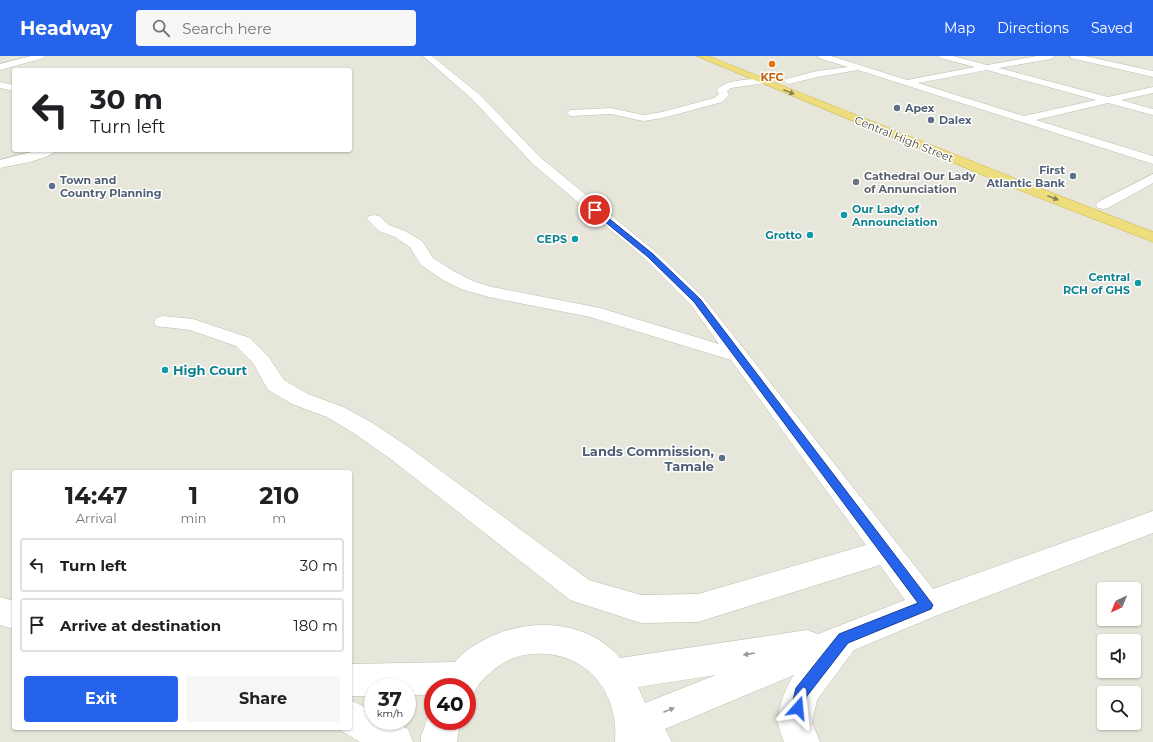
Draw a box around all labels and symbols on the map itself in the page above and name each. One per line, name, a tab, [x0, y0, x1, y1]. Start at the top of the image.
marker: KFC	[767, 59, 777, 69]
place label: KFC	[760, 70, 784, 84]
one-way arrow	[784, 89, 795, 95]
place label: Apex	[904, 101, 935, 115]
marker: Apex	[892, 103, 902, 113]
street label: Central High Street	[853, 113, 956, 165]
place label: Dalex	[939, 113, 972, 127]
marker: Dalex	[926, 115, 936, 125]
place label: First Atlantic Bank	[985, 163, 1066, 190]
place label: Cathedral Our Lady of Annunciation	[864, 169, 976, 196]
marker: First Atlantic Bank	[1068, 171, 1078, 181]
place label: Town and Country Planning	[60, 173, 161, 200]
marker: Cathedral Our Lady of Annunciation	[851, 177, 861, 187]
marker: Town and Country Planning	[47, 181, 57, 191]
pin	[578, 193, 612, 227]
one-way arrow	[1047, 195, 1059, 201]
place label: Our Lady of Announciation	[851, 202, 938, 229]
marker: Our Lady of Announciation	[839, 210, 849, 220]
place label: Grotto	[765, 228, 802, 242]
marker: Grotto	[805, 230, 815, 240]
place label: CEPS	[537, 232, 567, 246]
marker: CEPS	[570, 234, 580, 244]
place label: Central RCH of GHS	[1063, 270, 1130, 297]
marker: Central RCH of GHS	[1133, 278, 1143, 288]
place label: High Court	[173, 362, 248, 378]
marker: High Court	[160, 365, 170, 375]
place label: Lands Commission, Tamale	[582, 443, 714, 474]
marker: Lands Commission, Tamale	[717, 453, 727, 463]
north arrow	[1097, 582, 1141, 626]
one-way arrow	[743, 651, 756, 657]
speed limit sign: 40	[424, 678, 476, 730]
position arrow	[777, 687, 819, 729]
one-way arrow	[664, 706, 676, 712]

